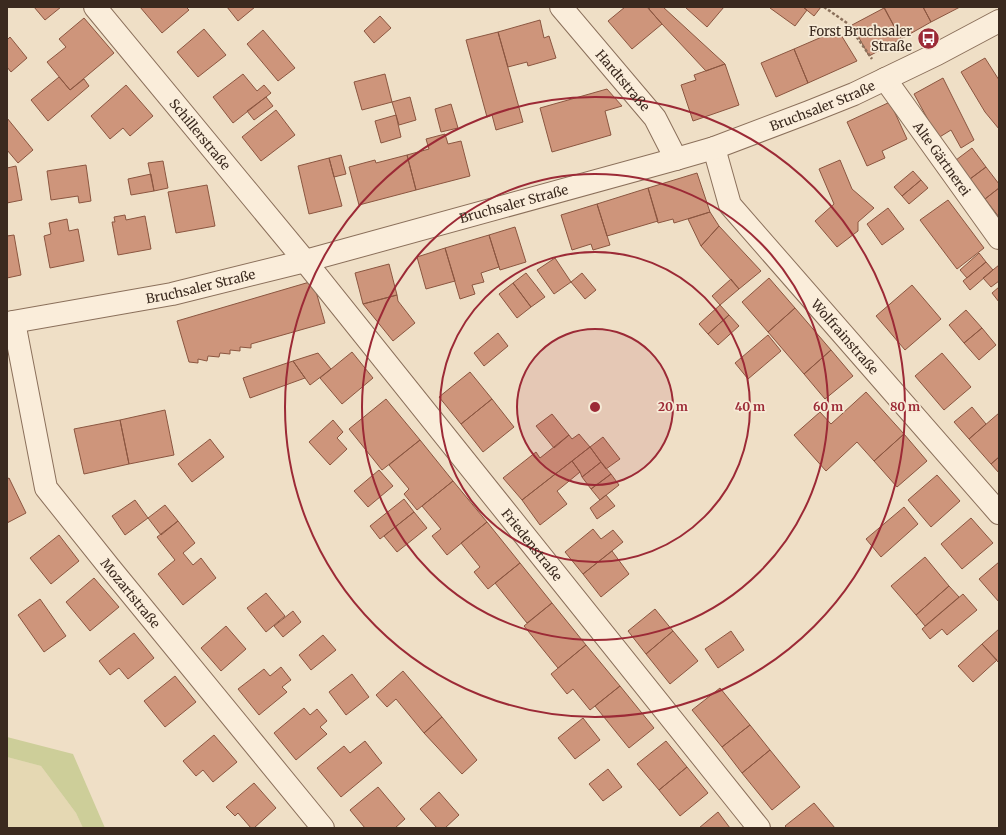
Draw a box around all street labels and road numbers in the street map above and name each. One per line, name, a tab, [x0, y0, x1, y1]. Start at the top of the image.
street label: Hardtstraße	[592, 46, 654, 115]
street label: Bruchsaler Straße	[767, 77, 878, 135]
street label: Schillerstraße	[166, 95, 235, 173]
street label: Alte Gärtnerei	[909, 117, 974, 199]
street label: Bruchsaler Straße	[457, 181, 570, 227]
street label: Bruchsaler Straße	[144, 265, 257, 307]
street label: Wolfrainstraße	[807, 295, 883, 378]
street label: Friedenstraße	[498, 505, 566, 584]
street label: Mozartstraße	[97, 555, 164, 632]

